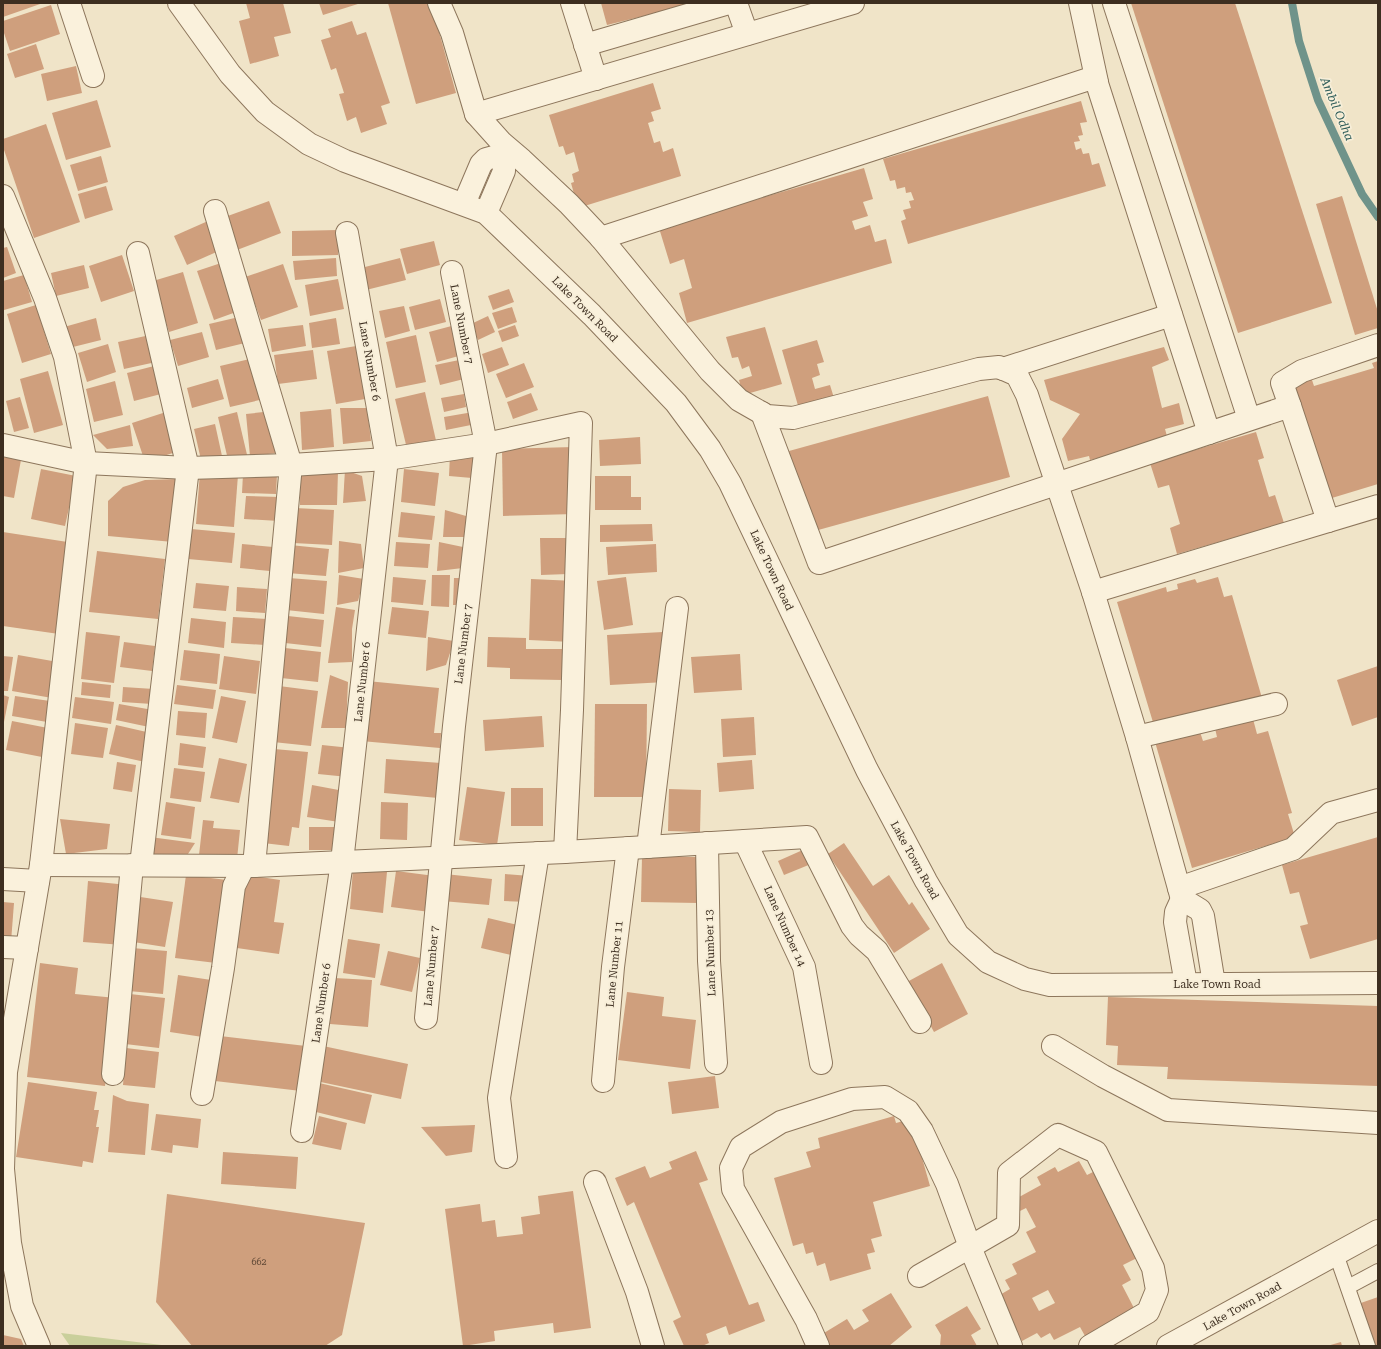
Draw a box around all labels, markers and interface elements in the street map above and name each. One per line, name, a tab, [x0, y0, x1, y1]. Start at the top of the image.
water label: Ambil Odha	[1317, 74, 1357, 143]
street label: Lake Town Road	[549, 274, 620, 345]
street label: Lane Number 7	[447, 283, 476, 365]
street label: Lane Number 6	[356, 320, 383, 402]
street label: Lake Town Road	[747, 528, 796, 613]
street label: Lane Number 7	[452, 603, 475, 685]
street label: Lane Number 6	[352, 641, 373, 723]
street label: Lake Town Road	[888, 819, 941, 902]
street label: Lane Number 14	[761, 884, 809, 969]
street label: Lane Number 13	[702, 909, 719, 997]
street label: Lane Number 11	[603, 920, 626, 1008]
street label: Lane Number 7	[422, 925, 441, 1007]
street label: Lane Number 6	[309, 962, 334, 1044]
street label: Lake Town Road	[1173, 978, 1261, 991]
house number: 662	[251, 1257, 267, 1267]
street label: Lake Town Road	[1201, 1280, 1284, 1333]

